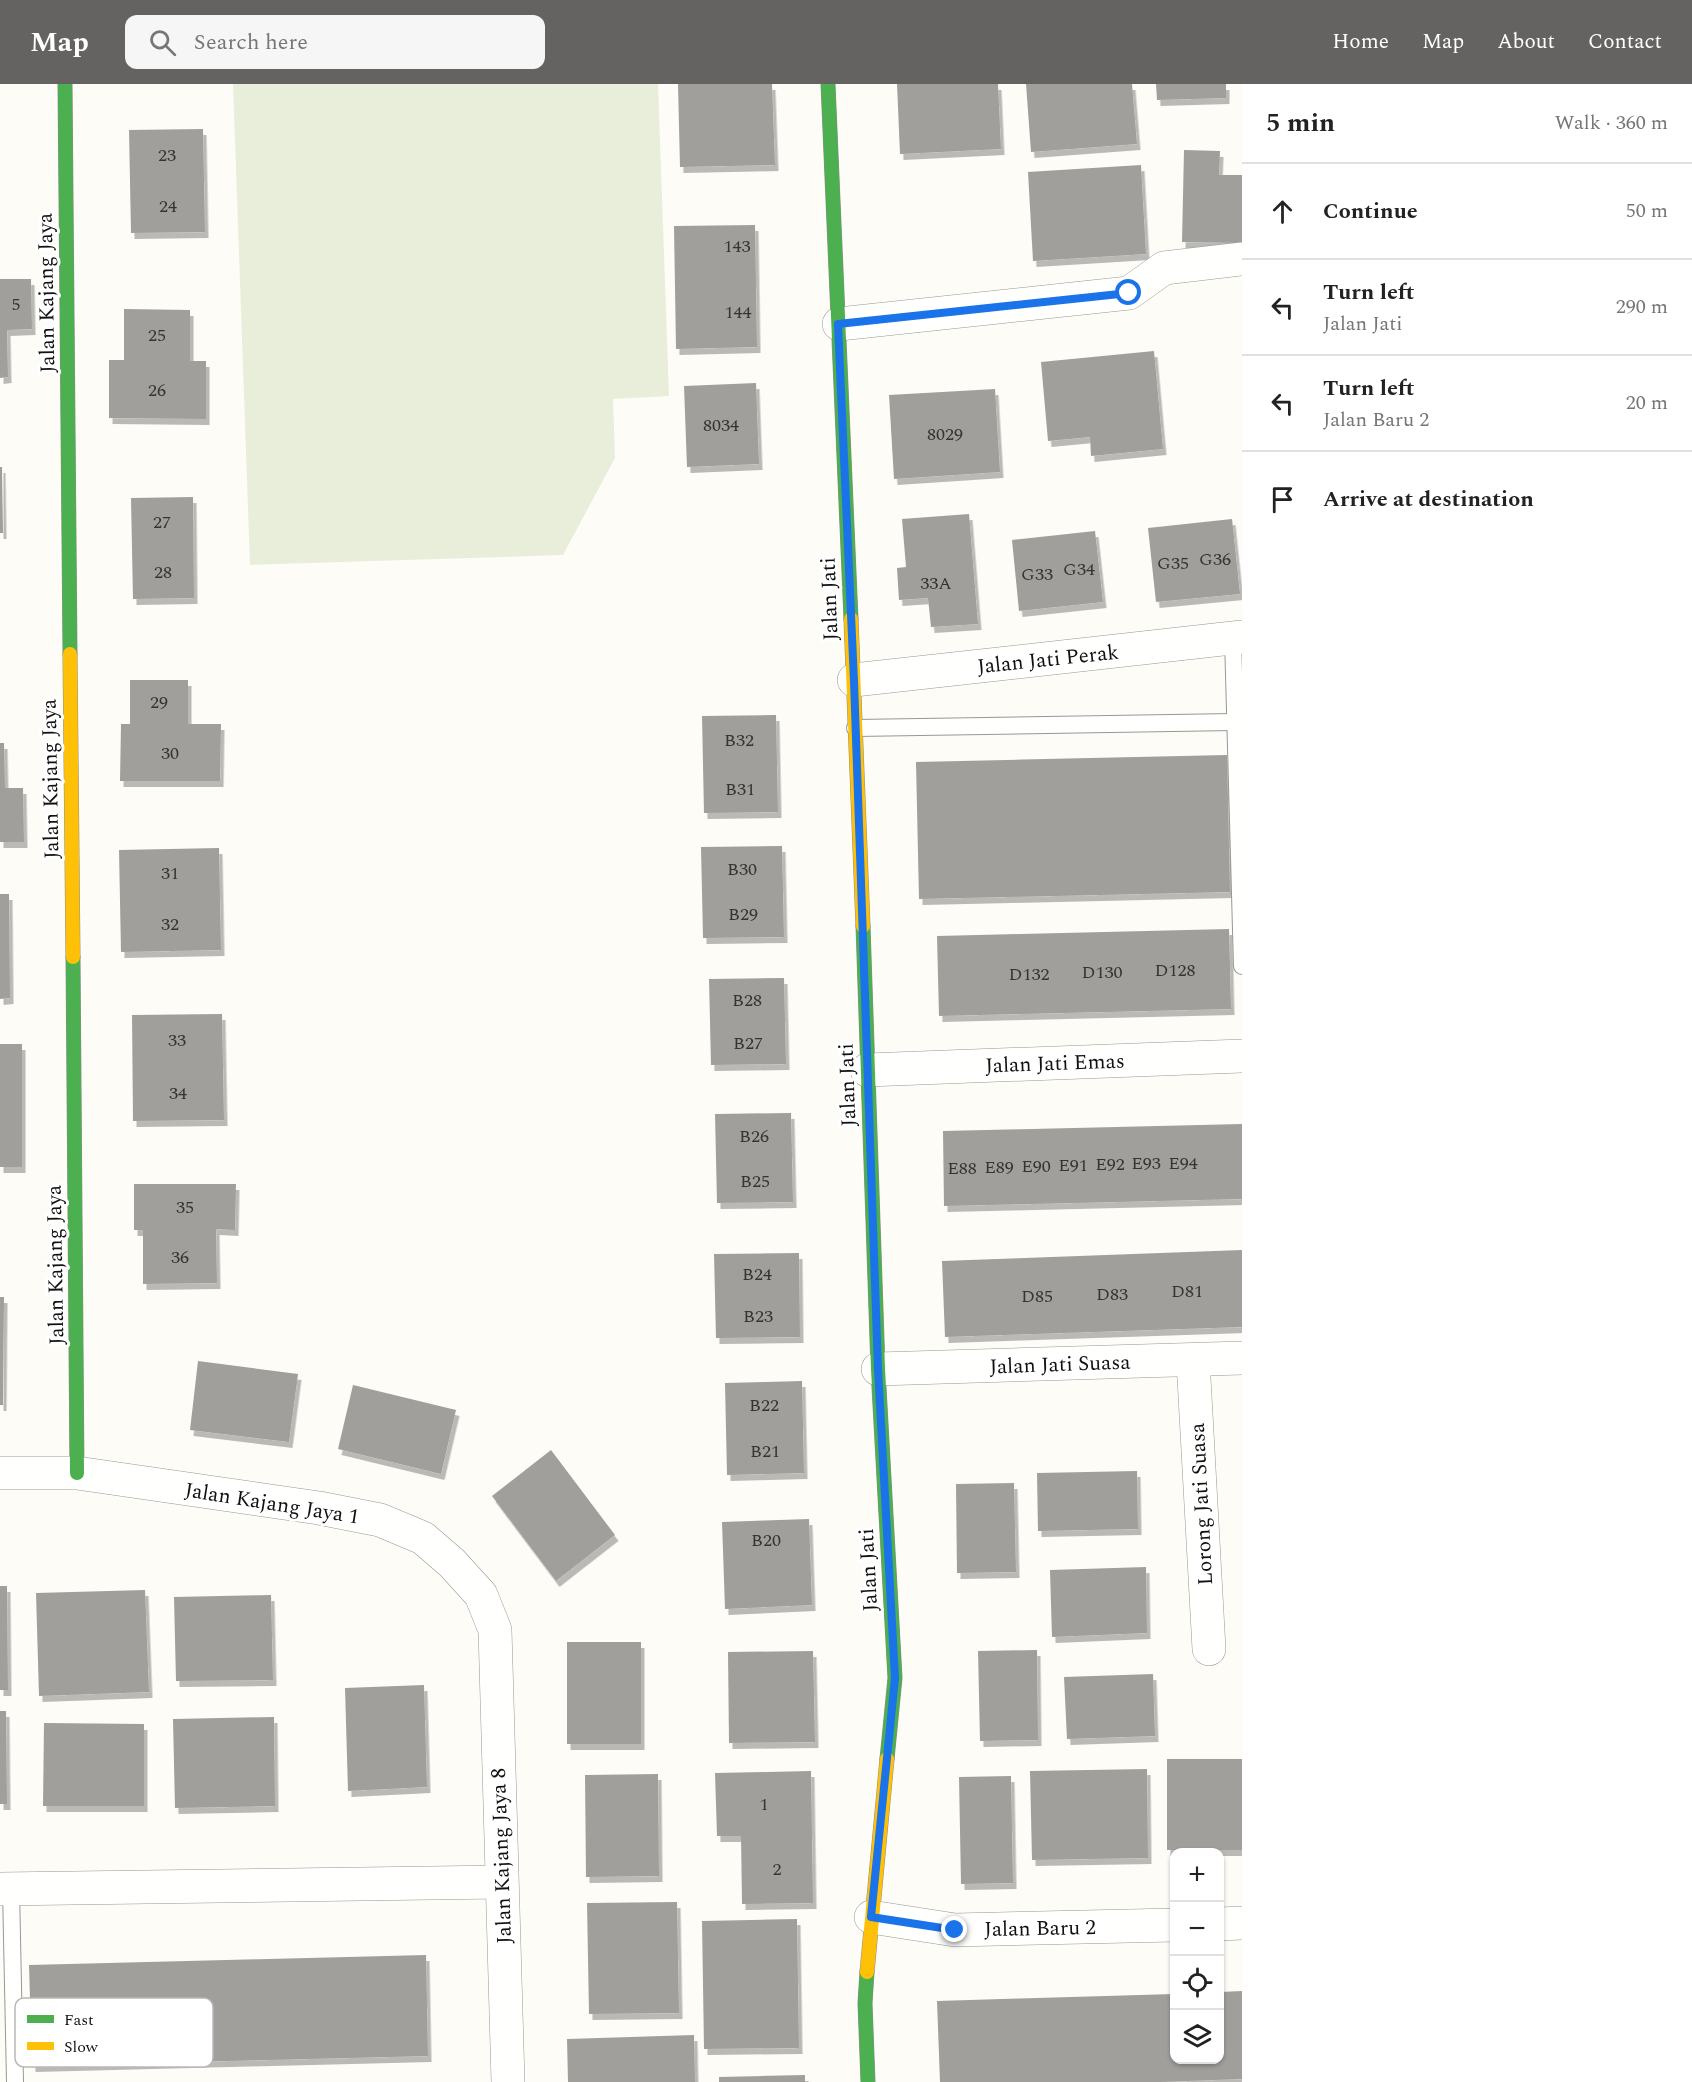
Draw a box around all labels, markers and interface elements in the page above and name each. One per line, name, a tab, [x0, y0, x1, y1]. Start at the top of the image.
search box	[125, 15, 545, 69]
text: Map	[30, 21, 89, 64]
icon: search	[146, 26, 179, 59]
text: Search here	[194, 26, 308, 59]
text: Home	[1332, 26, 1389, 58]
text: Map	[1422, 26, 1464, 58]
text: About	[1497, 26, 1555, 58]
text: Contact	[1588, 26, 1662, 58]
text: 5 min	[1266, 103, 1335, 143]
text: Walk · 360 m	[1555, 108, 1668, 138]
house number: 23	[158, 142, 176, 169]
house number: 24	[159, 193, 177, 220]
icon: ahead	[1266, 195, 1299, 228]
text: Continue	[1323, 195, 1418, 228]
text: 50 m	[1626, 196, 1668, 226]
street label: Jalan Kajang Jaya	[30, 212, 64, 373]
house number: 143	[724, 233, 751, 260]
text: Turn left	[1323, 276, 1415, 309]
route start	[1115, 279, 1141, 305]
house number: 5	[12, 291, 21, 318]
icon: left	[1266, 291, 1299, 324]
text: 290 m	[1616, 292, 1668, 322]
house number: 144	[725, 299, 752, 326]
text: Jalan Jati	[1323, 309, 1403, 339]
house number: 25	[148, 322, 166, 349]
text: Turn left	[1323, 372, 1415, 405]
house number: 26	[148, 377, 166, 404]
icon: left	[1266, 387, 1299, 420]
text: 20 m	[1626, 388, 1668, 418]
text: Jalan Baru 2	[1323, 405, 1429, 435]
house number: 8034	[703, 412, 739, 439]
house number: 8029	[927, 421, 963, 448]
icon: arrive	[1266, 483, 1299, 516]
text: Arrive at destination	[1323, 483, 1534, 516]
house number: 27	[153, 509, 171, 536]
house number: G36	[1199, 546, 1231, 573]
house number: G35	[1157, 550, 1189, 577]
house number: G34	[1063, 556, 1095, 583]
street label: Jalan Jati	[813, 557, 847, 641]
house number: 28	[154, 559, 172, 586]
house number: G33	[1021, 561, 1053, 588]
house number: 33A	[920, 570, 952, 597]
street label: Jalan Jati Perak	[976, 637, 1121, 683]
house number: 29	[150, 689, 168, 716]
street label: Jalan Kajang Jaya	[34, 698, 68, 859]
house number: B32	[724, 727, 754, 754]
house number: 30	[161, 740, 179, 767]
house number: B31	[725, 776, 755, 803]
house number: B30	[727, 856, 757, 883]
house number: 31	[161, 860, 179, 887]
house number: B29	[728, 901, 758, 928]
house number: 32	[161, 911, 179, 938]
house number: D128	[1155, 957, 1195, 984]
house number: D130	[1082, 959, 1122, 986]
house number: D132	[1009, 961, 1049, 988]
house number: B28	[732, 987, 762, 1014]
house number: 33	[168, 1027, 186, 1054]
house number: B27	[733, 1030, 763, 1057]
street label: Jalan Jati	[831, 1043, 865, 1127]
street label: Jalan Jati Emas	[985, 1046, 1125, 1082]
house number: 34	[169, 1080, 187, 1107]
house number: B26	[739, 1123, 769, 1150]
house number: E93	[1131, 1150, 1161, 1177]
house number: E94	[1168, 1150, 1198, 1177]
house number: E92	[1095, 1151, 1125, 1178]
house number: E91	[1058, 1152, 1088, 1179]
house number: E90	[1021, 1153, 1051, 1180]
house number: E89	[984, 1154, 1014, 1181]
house number: E88	[947, 1155, 977, 1182]
house number: B25	[740, 1168, 770, 1195]
street label: Jalan Kajang Jaya	[39, 1184, 73, 1345]
house number: 35	[176, 1194, 194, 1221]
house number: 36	[171, 1244, 189, 1271]
house number: B24	[742, 1261, 772, 1288]
house number: D81	[1171, 1278, 1203, 1305]
house number: D83	[1096, 1281, 1128, 1308]
house number: D85	[1021, 1283, 1053, 1310]
house number: B23	[743, 1303, 773, 1330]
street label: Jalan Jati Suasa	[989, 1347, 1132, 1383]
house number: B22	[749, 1392, 779, 1419]
street label: Lorong Jati Suasa	[1182, 1421, 1222, 1586]
house number: B21	[750, 1438, 780, 1465]
street label: Jalan Kajang Jaya 1	[182, 1474, 361, 1534]
house number: B20	[751, 1527, 781, 1554]
street label: Jalan Jati	[851, 1527, 887, 1612]
street label: Jalan Kajang Jaya 8	[483, 1767, 521, 1945]
house number: 1	[760, 1791, 769, 1818]
map controls	[1170, 1848, 1224, 2064]
button: +	[1170, 1848, 1224, 1902]
house number: 2	[773, 1856, 782, 1883]
button: −	[1170, 1902, 1224, 1956]
street label: Jalan Baru 2	[984, 1912, 1096, 1946]
route end	[941, 1916, 967, 1942]
button: locate	[1170, 1956, 1224, 2010]
legend	[15, 1998, 213, 2067]
text: Fast	[64, 2008, 94, 2032]
button: layers	[1170, 2010, 1224, 2064]
text: Slow	[64, 2035, 99, 2059]

